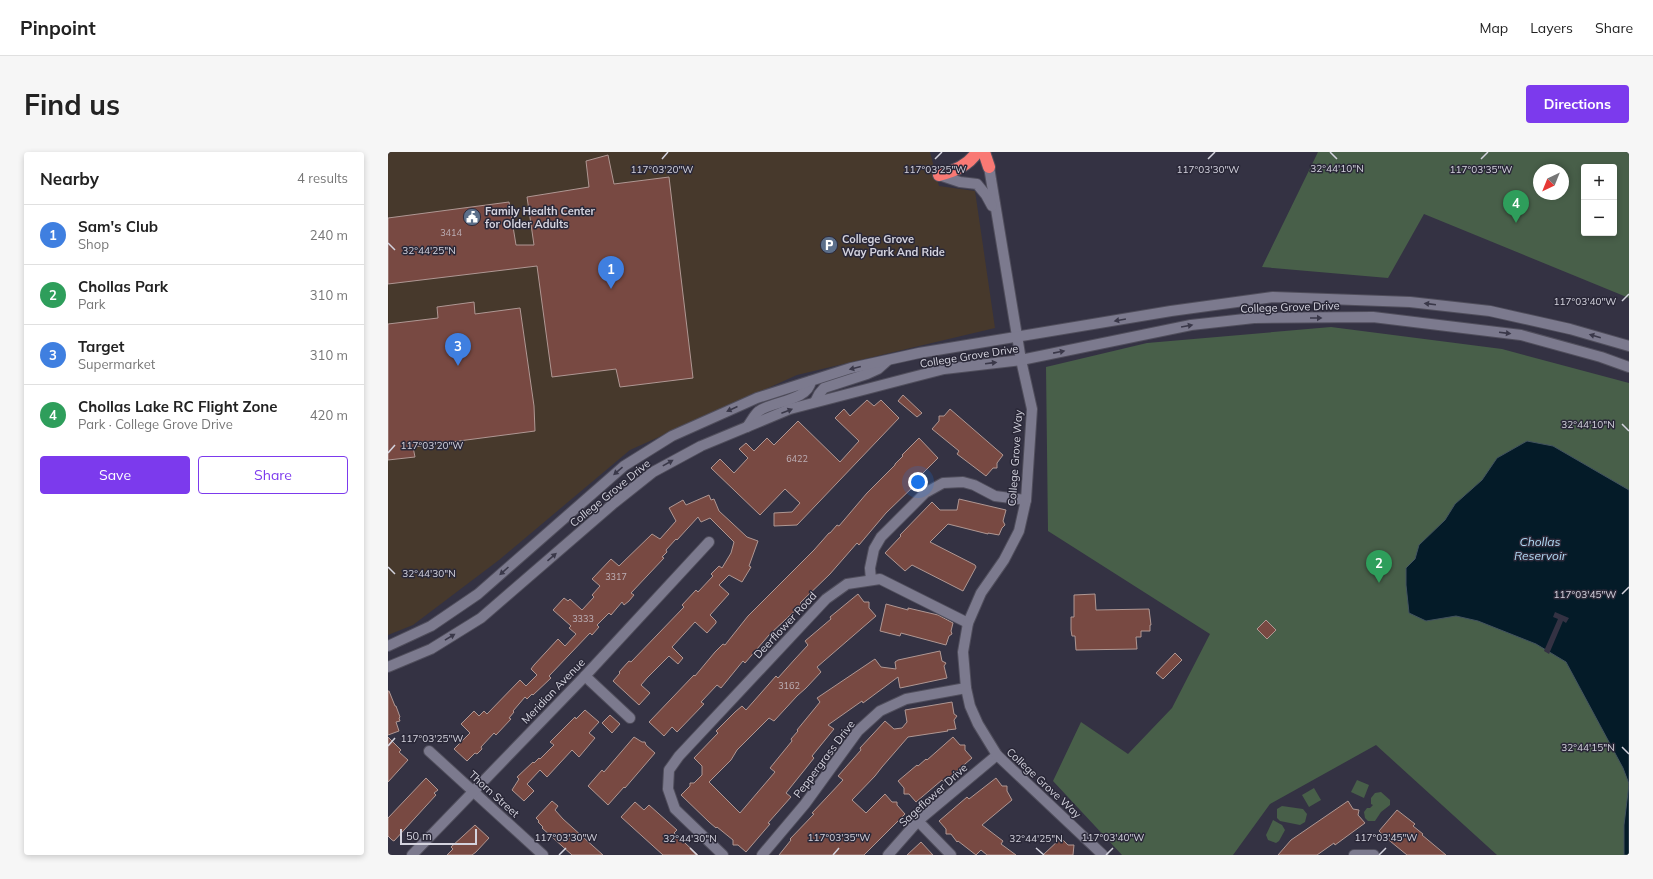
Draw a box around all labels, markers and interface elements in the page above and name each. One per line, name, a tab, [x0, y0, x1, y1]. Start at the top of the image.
text: Pinpoint	[20, 16, 96, 40]
text: Map	[1479, 19, 1508, 37]
text: Layers	[1530, 19, 1573, 37]
text: Share	[1595, 19, 1633, 37]
button: Directions	[1526, 85, 1629, 123]
text: Find us	[24, 87, 120, 122]
text: 32°44'10"N	[1310, 162, 1364, 175]
text: 117°03'20"W	[631, 163, 693, 176]
text: 117°03'25"W	[904, 163, 966, 176]
text: 117°03'30"W	[1177, 163, 1239, 176]
text: 117°03'35"W	[1450, 163, 1512, 176]
north arrow	[1533, 164, 1569, 200]
map controls	[1581, 164, 1617, 236]
button: +	[1581, 164, 1617, 200]
text: Nearby	[40, 168, 99, 189]
text: 4 results	[297, 170, 348, 186]
pin: 4	[1503, 190, 1529, 223]
button: −	[1581, 200, 1617, 236]
place label: Family Health Center for Older Adults	[485, 204, 596, 231]
public building icon: Family Health Center for Older Adults	[462, 207, 482, 227]
text: Sam's Club	[78, 217, 158, 236]
text: 1	[49, 227, 57, 243]
text: 240 m	[310, 227, 348, 243]
house number: 3414	[440, 227, 462, 238]
place label: College Grove Way Park And Ride	[842, 232, 945, 259]
parking icon: College Grove Way Park And Ride	[819, 235, 839, 255]
text: Shop	[78, 236, 109, 252]
text: 32°44'25"N	[402, 244, 456, 257]
pin: 1	[598, 256, 624, 289]
text: Chollas Park	[78, 277, 168, 296]
text: 2	[49, 287, 57, 303]
text: 310 m	[310, 287, 348, 303]
text: 117°03'40"W	[1554, 295, 1616, 308]
text: Park	[78, 296, 105, 312]
street label: College Grove Drive	[1240, 298, 1340, 316]
one-way arrow	[1424, 301, 1437, 307]
one-way arrow	[1310, 315, 1323, 321]
one-way arrow	[1113, 317, 1126, 323]
one-way arrow	[1181, 323, 1193, 329]
one-way arrow	[1499, 330, 1511, 337]
pin: 3	[445, 333, 471, 366]
one-way arrow	[1589, 333, 1601, 339]
text: Target	[78, 337, 124, 356]
street label: College Grove Drive	[919, 341, 1019, 371]
text: 3	[49, 347, 57, 363]
text: 310 m	[310, 347, 348, 363]
one-way arrow	[1053, 348, 1065, 354]
text: Supermarket	[78, 356, 155, 372]
one-way arrow	[985, 360, 997, 367]
one-way arrow	[849, 365, 862, 371]
text: Chollas Lake RC Flight Zone	[78, 397, 278, 416]
one-way arrow	[727, 406, 738, 412]
text: 4	[49, 407, 57, 423]
text: 420 m	[310, 407, 348, 423]
one-way arrow	[781, 407, 793, 413]
street label: College Grove Way	[1005, 409, 1025, 507]
text: Park · College Grove Drive	[78, 416, 233, 432]
text: 32°44'10"N	[1561, 418, 1615, 431]
text: 117°03'20"W	[401, 439, 463, 452]
house number: 6422	[786, 453, 808, 464]
button: Save	[40, 456, 190, 494]
button: Share	[198, 456, 348, 494]
street label: College Grove Drive	[567, 456, 653, 530]
one-way arrow	[662, 460, 674, 467]
one-way arrow	[613, 466, 624, 475]
your location	[908, 472, 928, 492]
water label: Chollas Reservoir	[1514, 534, 1567, 563]
pin: 2	[1366, 550, 1392, 583]
one-way arrow	[546, 553, 557, 562]
one-way arrow	[499, 566, 509, 575]
text: 32°44'30"N	[402, 567, 456, 580]
house number: 3317	[605, 571, 627, 582]
text: 117°03'45"W	[1554, 588, 1616, 601]
street label: Deerflower Road	[750, 589, 820, 661]
house number: 3333	[572, 613, 594, 624]
one-way arrow	[444, 634, 456, 641]
street label: Meridian Avenue	[518, 655, 588, 727]
house number: 3162	[778, 680, 800, 691]
street label: Peppergrass Drive	[790, 717, 858, 801]
text: 117°03'25"W	[401, 732, 463, 745]
text: 32°44'15"N	[1561, 741, 1615, 754]
street label: College Grove Way	[1004, 745, 1084, 821]
street label: Sageflower Drive	[896, 761, 970, 829]
street label: Thorn Street	[466, 768, 522, 820]
scale bar	[400, 827, 477, 846]
text: 50 m	[406, 829, 432, 843]
text: 117°03'30"W	[535, 831, 597, 844]
text: 117°03'35"W	[808, 831, 870, 844]
text: 117°03'40"W	[1082, 831, 1144, 844]
text: 117°03'45"W	[1355, 831, 1417, 844]
text: 32°44'30"N	[663, 832, 717, 845]
text: 32°44'25"N	[1009, 832, 1063, 845]

